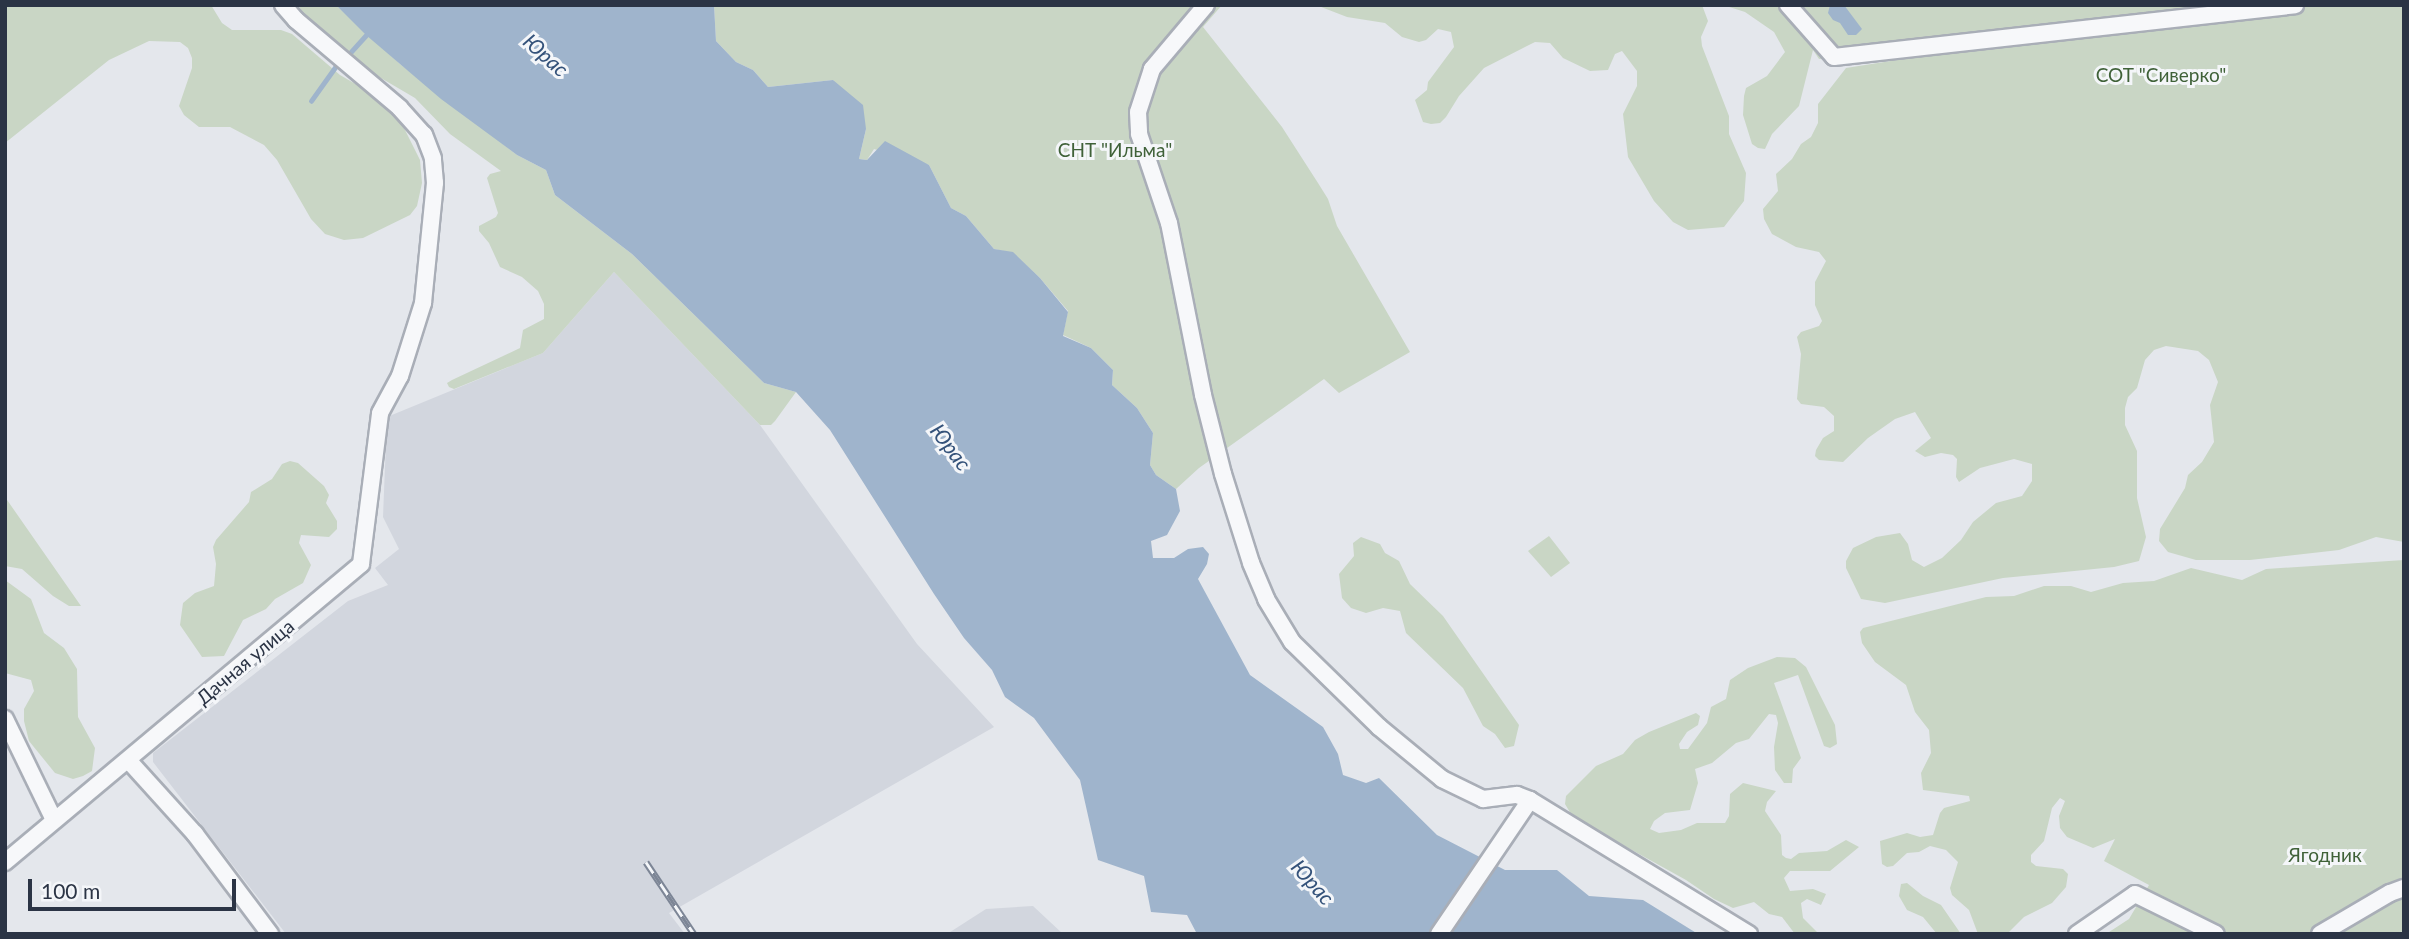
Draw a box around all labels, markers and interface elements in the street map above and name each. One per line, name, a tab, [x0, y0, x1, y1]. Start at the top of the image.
water label: Юрас	[518, 28, 574, 82]
park label: СОТ "Сиверко"	[2096, 64, 2226, 86]
park label: СНТ "Ильма"	[1058, 139, 1172, 161]
water label: Юрас	[925, 419, 977, 475]
street label: Дачная улица	[192, 615, 298, 709]
park label: Ягодник	[2288, 844, 2362, 866]
water label: Юрас	[1286, 854, 1340, 910]
scale bar	[32, 866, 240, 910]
text: 100 m	[41, 878, 100, 903]

